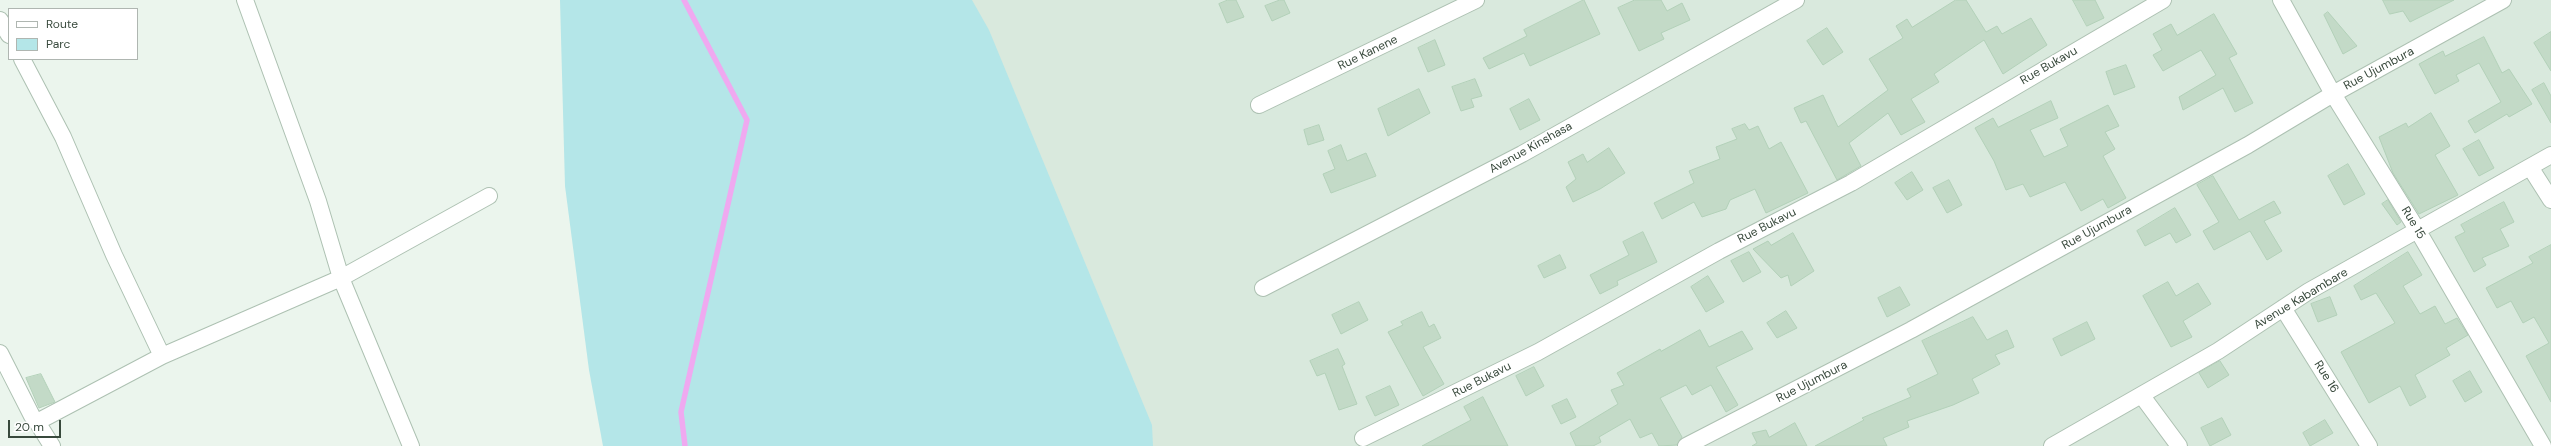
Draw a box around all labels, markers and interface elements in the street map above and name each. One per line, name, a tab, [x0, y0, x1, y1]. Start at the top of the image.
legend	[8, 8, 138, 60]
text: Route	[46, 16, 78, 32]
street label: Rue Kanene	[1336, 32, 1400, 74]
text: Parc	[46, 36, 70, 52]
street label: Rue Bukavu	[2018, 44, 2080, 88]
street label: Rue Ujumbura	[2341, 44, 2417, 94]
street label: Avenue Kinshasa	[1487, 119, 1575, 177]
street label: Rue Ujumbura	[2060, 203, 2134, 253]
street label: Rue 15	[2398, 204, 2428, 242]
street label: Rue Bukavu	[1735, 205, 1799, 247]
street label: Avenue Kabambare	[2251, 265, 2351, 333]
street label: Rue Ujumbura	[1774, 358, 1850, 406]
street label: Rue 16	[2311, 358, 2341, 396]
street label: Rue Bukavu	[1450, 359, 1514, 401]
scale bar	[10, 412, 63, 438]
text: 20 m	[15, 419, 44, 435]

